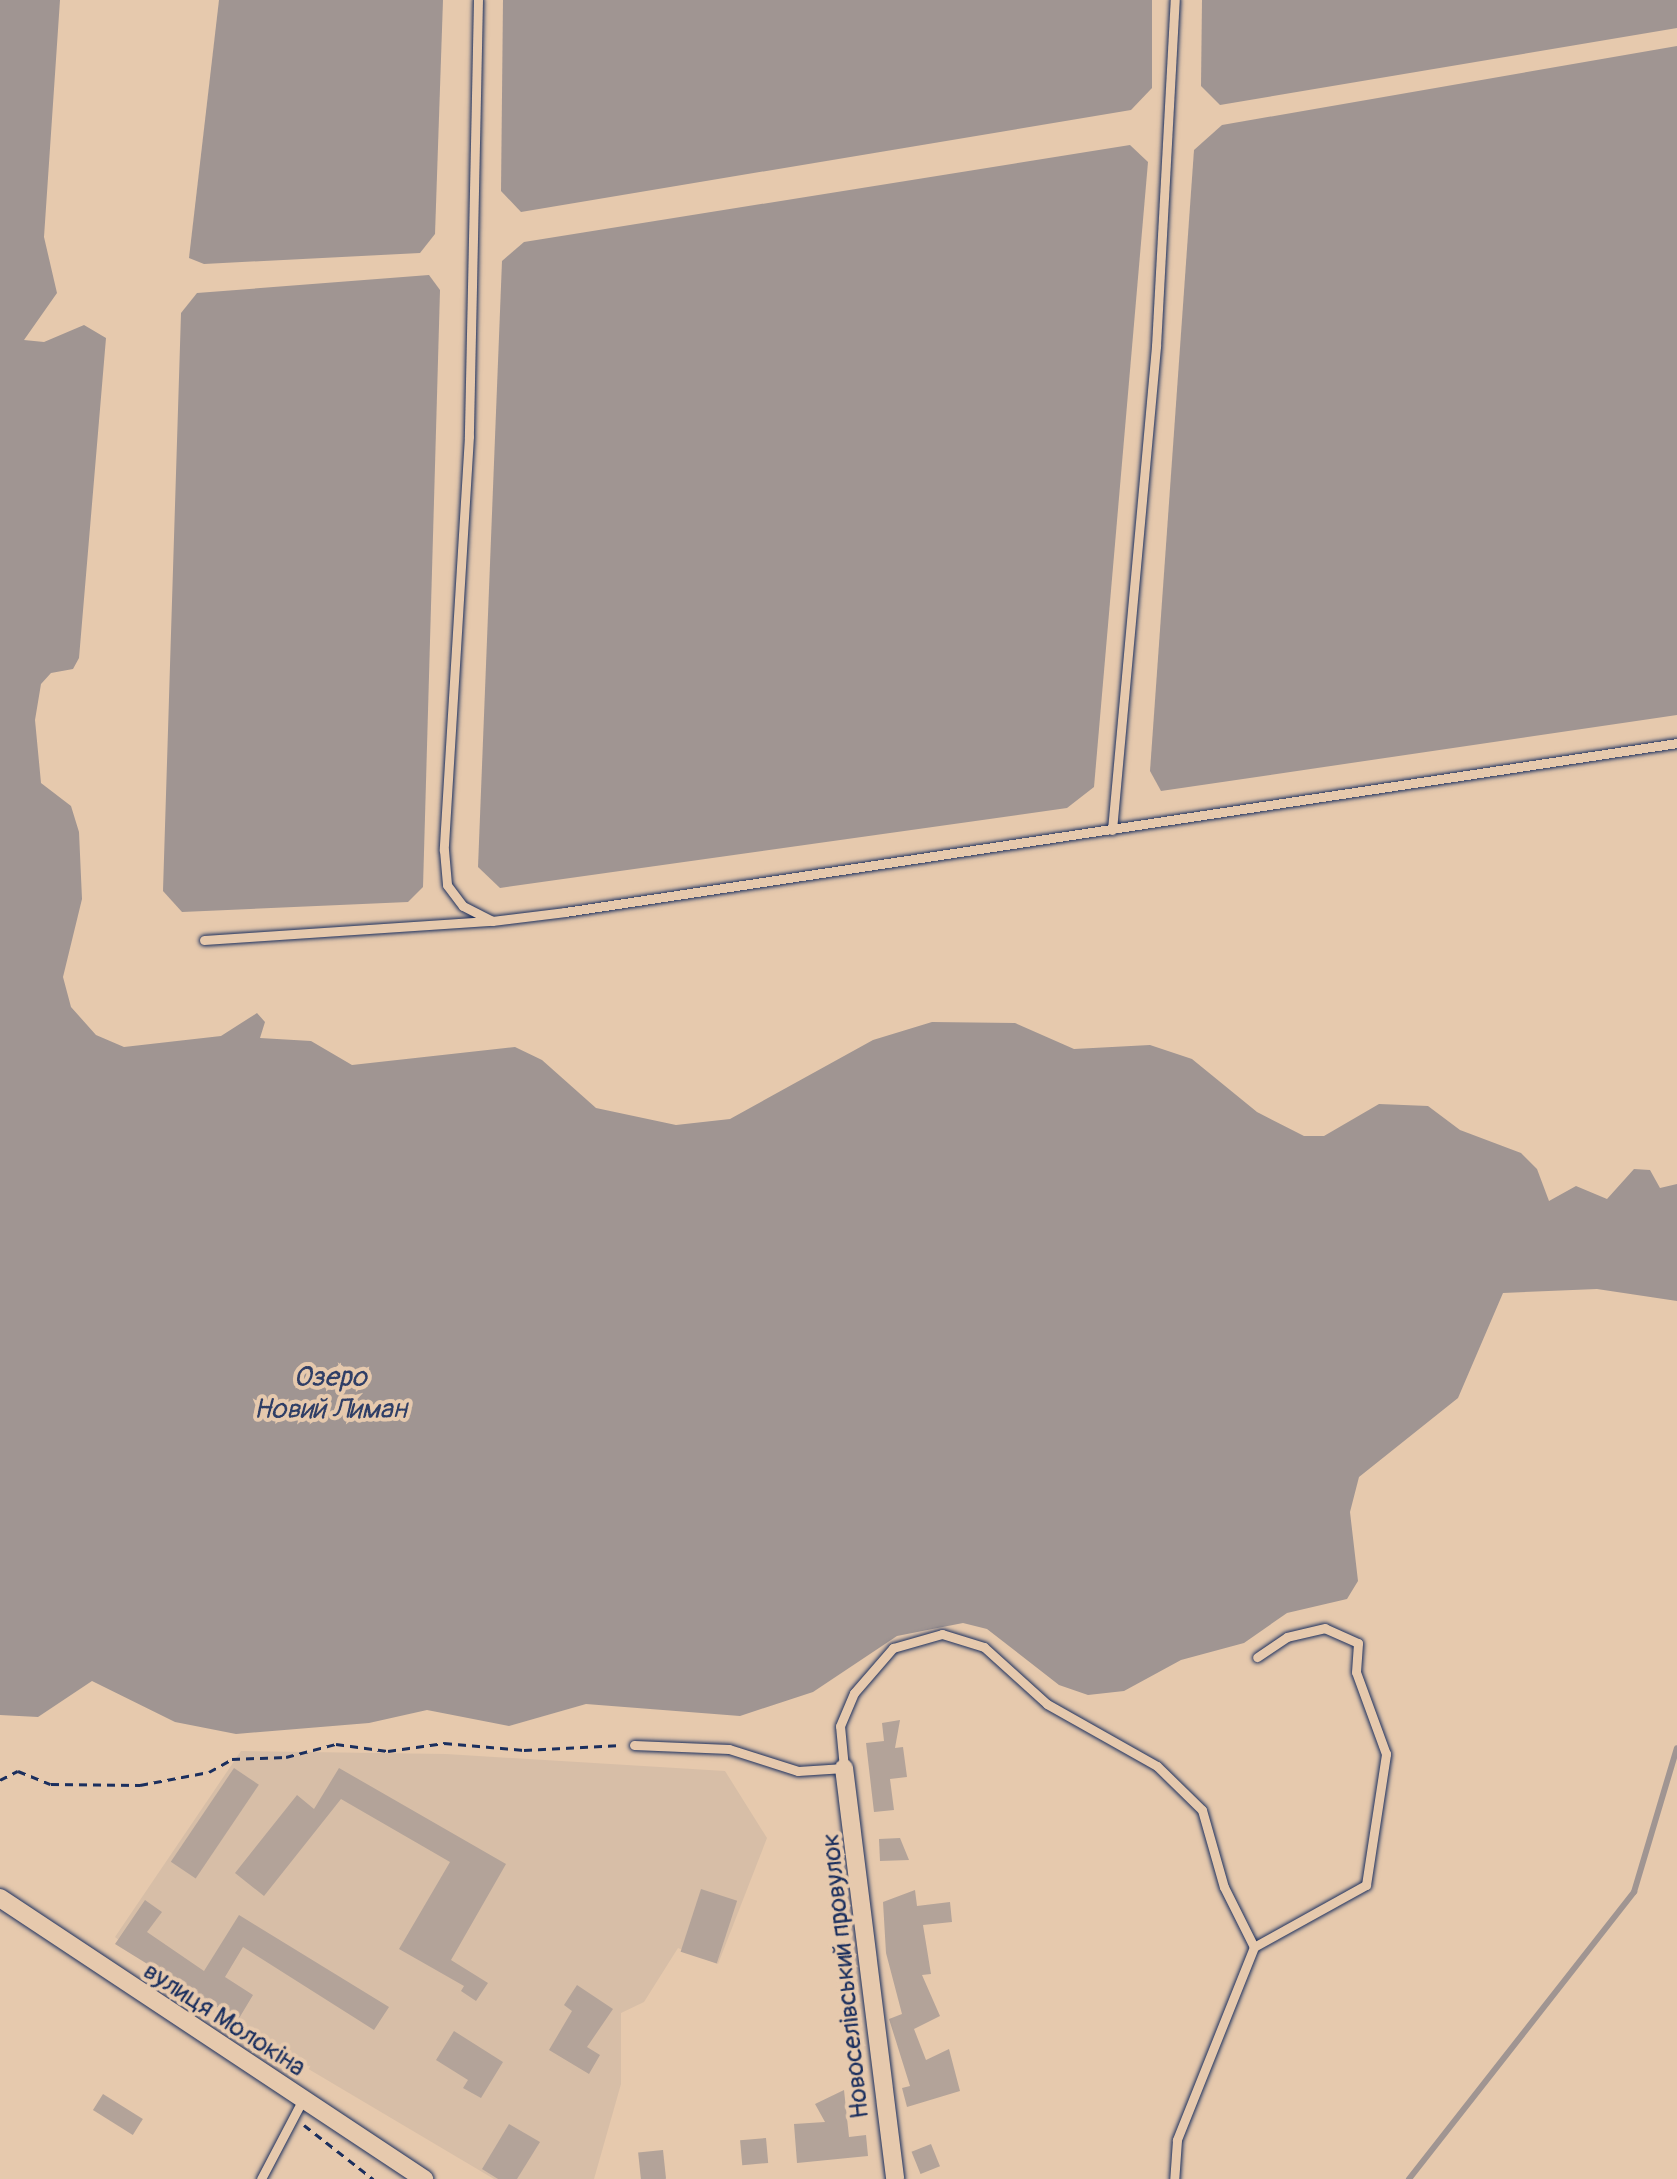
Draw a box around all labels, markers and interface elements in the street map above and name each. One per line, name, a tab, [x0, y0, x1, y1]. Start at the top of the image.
water label: Озеро Новий Лиман	[253, 1361, 407, 1427]
street label: Новоселівський провулок	[815, 1832, 877, 2120]
street label: вулиця Молокіна	[137, 1956, 311, 2084]

